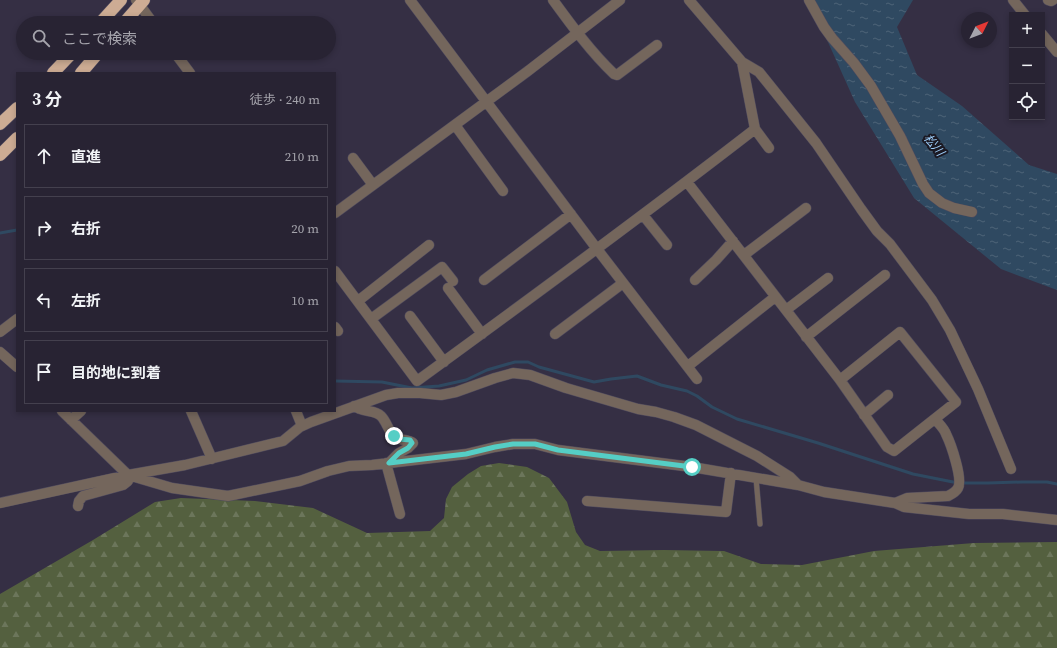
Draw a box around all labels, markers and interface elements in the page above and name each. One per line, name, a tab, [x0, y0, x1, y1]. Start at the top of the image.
north arrow	[961, 12, 997, 48]
map controls	[1009, 12, 1045, 120]
button: +	[1009, 12, 1045, 48]
search box	[16, 16, 336, 60]
icon: search	[30, 27, 52, 49]
text: ここで検索	[62, 28, 137, 49]
button: −	[1009, 48, 1045, 84]
button: locate	[1009, 84, 1045, 120]
text: 3 分	[32, 87, 62, 111]
text: 徒歩 · 240 m	[250, 91, 320, 108]
water label: 松川	[920, 131, 949, 161]
icon: ahead	[33, 145, 55, 167]
text: 直進	[71, 146, 101, 167]
text: 210 m	[285, 148, 319, 165]
icon: right	[33, 217, 55, 239]
text: 右折	[71, 218, 101, 239]
text: 20 m	[291, 220, 319, 237]
icon: left	[33, 289, 55, 311]
text: 左折	[71, 290, 101, 311]
text: 10 m	[291, 292, 319, 309]
icon: arrive	[33, 361, 55, 383]
text: 目的地に到着	[71, 362, 161, 383]
route end	[385, 427, 403, 445]
route start	[683, 458, 701, 476]

